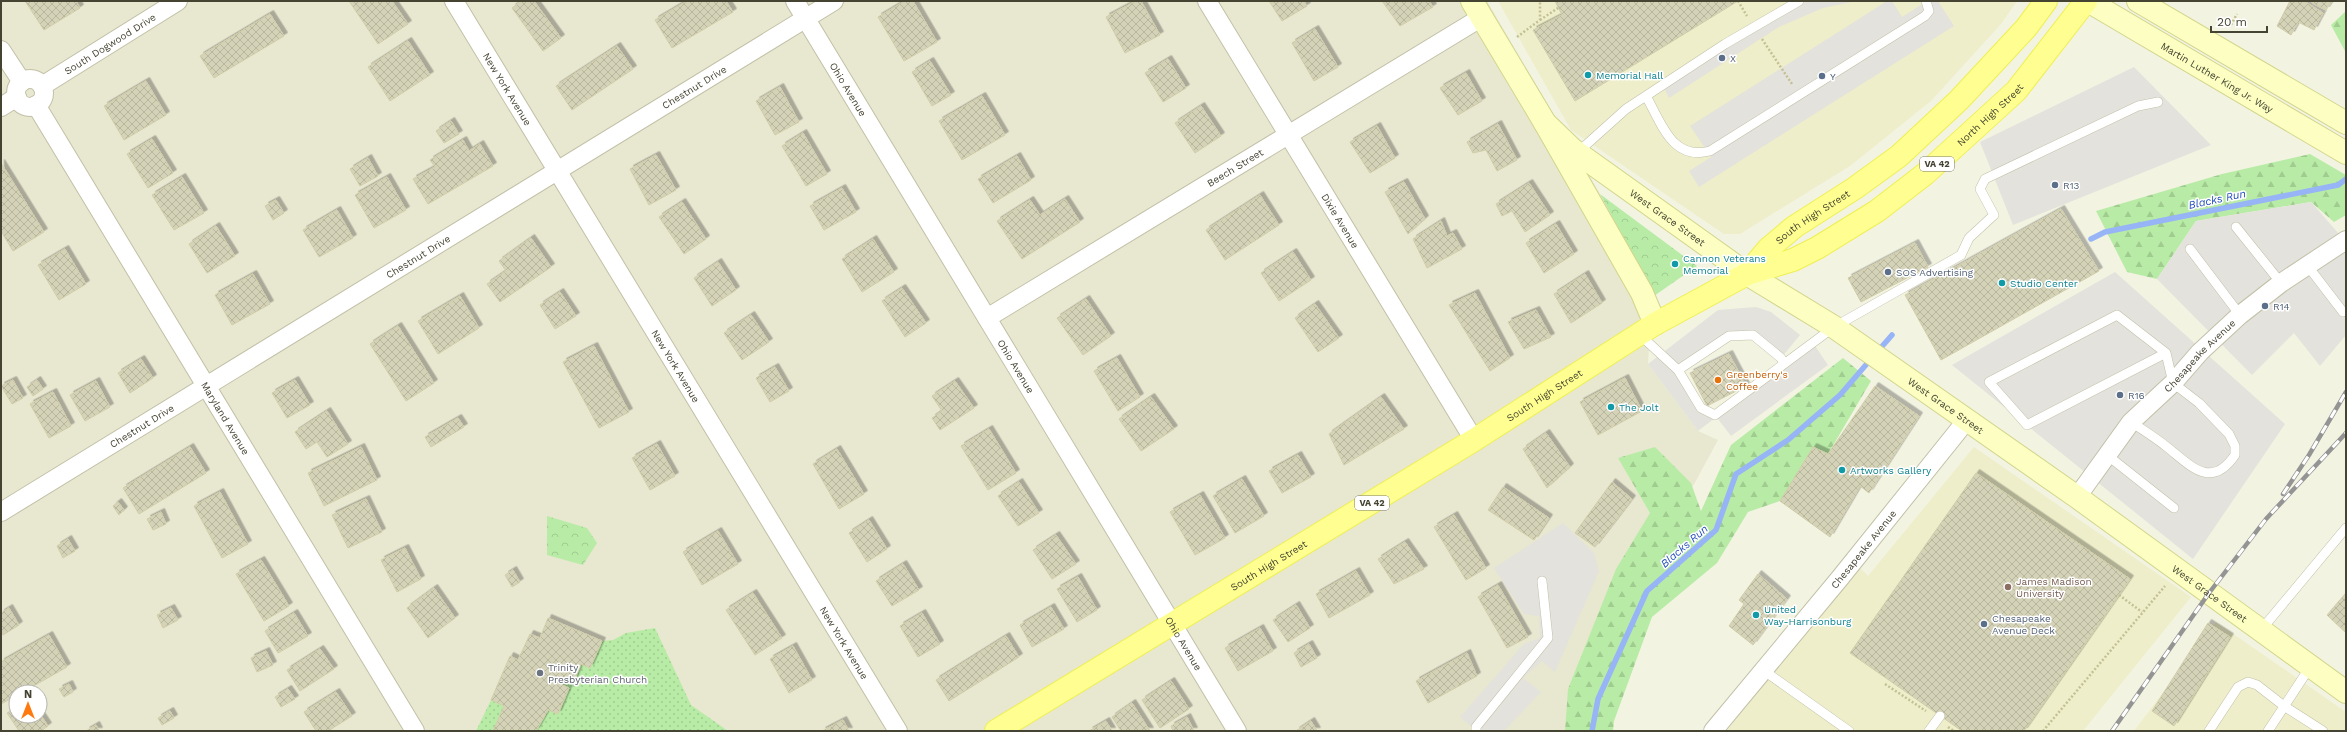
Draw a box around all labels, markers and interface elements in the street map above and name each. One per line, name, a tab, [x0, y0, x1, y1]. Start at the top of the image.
scale bar	[2211, 8, 2267, 34]
street label: South Dogwood Drive	[62, 11, 158, 77]
text: 20 m	[2217, 15, 2247, 29]
street label: Martin Luther King Jr. Way	[2159, 40, 2276, 115]
street label: New York Avenue	[481, 51, 533, 128]
marker: X	[1717, 53, 1727, 63]
place label: X	[1730, 53, 1736, 64]
street label: Ohio Avenue	[827, 61, 868, 118]
street label: Chestnut Drive	[660, 63, 729, 111]
marker: Memorial Hall	[1583, 70, 1593, 80]
place label: Memorial Hall	[1596, 70, 1663, 81]
marker: Y	[1817, 71, 1827, 81]
place label: Y	[1830, 71, 1836, 82]
street label: North High Street	[1955, 81, 2026, 148]
street label: Beech Street	[1205, 146, 1266, 189]
road number: VA 42	[1920, 157, 1954, 171]
marker: R13	[2050, 180, 2060, 190]
place label: R13	[2063, 180, 2080, 191]
street label: West Grace Street	[1628, 187, 1708, 249]
street label: South High Street	[1773, 187, 1852, 246]
water label: Blacks Run	[2187, 187, 2247, 212]
street label: Dixie Avenue	[1319, 191, 1361, 250]
street label: Chestnut Drive	[384, 233, 452, 281]
place label: Cannon Veterans Memorial	[1683, 253, 1766, 276]
marker: Cannon Veterans Memorial	[1670, 259, 1680, 269]
marker: SOS Advertising	[1883, 267, 1893, 277]
place label: SOS Advertising	[1896, 267, 1974, 278]
marker: Studio Center	[1997, 278, 2007, 288]
place label: Studio Center	[2010, 278, 2078, 289]
marker: R14	[2260, 301, 2270, 311]
place label: R14	[2273, 301, 2290, 312]
street label: Chesapeake Avenue	[2162, 317, 2238, 394]
street label: New York Avenue	[649, 328, 702, 405]
street label: Ohio Avenue	[995, 338, 1036, 396]
street label: South High Street	[1505, 367, 1585, 424]
place label: Greenberry's Coffee	[1726, 369, 1788, 392]
marker: Greenberry's Coffee	[1713, 375, 1723, 385]
street label: West Grace Street	[1906, 375, 1986, 436]
street label: Maryland Avenue	[199, 380, 251, 457]
marker: R16	[2115, 390, 2125, 400]
place label: R16	[2128, 390, 2145, 401]
street label: Chestnut Drive	[108, 402, 176, 450]
marker: The Jolt	[1606, 402, 1616, 412]
place label: The Jolt	[1619, 402, 1659, 413]
marker: Artworks Gallery	[1837, 465, 1847, 475]
place label: Artworks Gallery	[1850, 465, 1932, 476]
road number: VA 42	[1355, 496, 1389, 510]
street label: Chesapeake Avenue	[1829, 508, 1899, 591]
water label: Blacks Run	[1658, 522, 1711, 570]
street label: South High Street	[1228, 538, 1310, 593]
street label: West Grace Street	[2170, 563, 2250, 625]
place label: James Madison University	[2016, 576, 2092, 599]
marker: James Madison University	[2003, 582, 2013, 592]
place label: United Way-Harrisonburg	[1764, 604, 1852, 627]
street label: New York Avenue	[818, 605, 870, 681]
marker: United Way-Harrisonburg	[1751, 610, 1761, 620]
place label: Chesapeake Avenue Deck	[1992, 613, 2055, 636]
street label: Ohio Avenue	[1163, 615, 1204, 673]
marker: Chesapeake Avenue Deck	[1979, 619, 1989, 629]
place label: Trinity Presbyterian Church	[548, 662, 647, 685]
marker: Trinity Presbyterian Church	[535, 668, 545, 678]
north arrow	[8, 684, 48, 724]
text: N	[24, 688, 32, 701]

